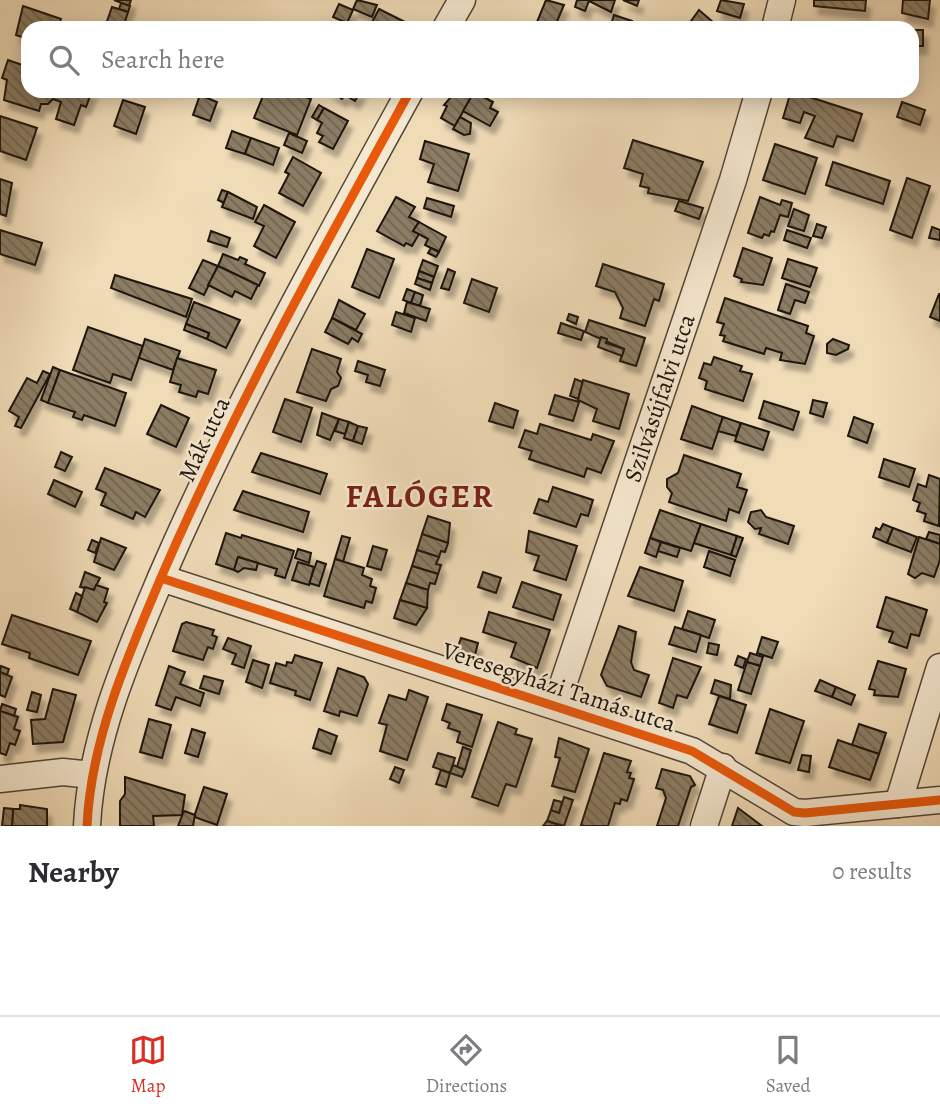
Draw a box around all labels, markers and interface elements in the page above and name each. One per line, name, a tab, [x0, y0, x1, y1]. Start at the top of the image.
search box	[21, 21, 919, 98]
icon: search	[45, 41, 83, 79]
text: Search here	[101, 42, 225, 77]
street label: Szilvásújfalvi utca	[616, 309, 703, 486]
street label: Mák utca	[170, 391, 238, 487]
district label: FALÓGER	[346, 474, 494, 518]
street label: Veresegyházi Tamás utca	[437, 634, 680, 740]
text: Nearby	[28, 852, 119, 892]
text: 0 results	[832, 856, 912, 887]
tab: Map	[129, 1031, 167, 1099]
tab: Directions	[426, 1031, 507, 1099]
tab: Saved	[766, 1031, 811, 1099]

